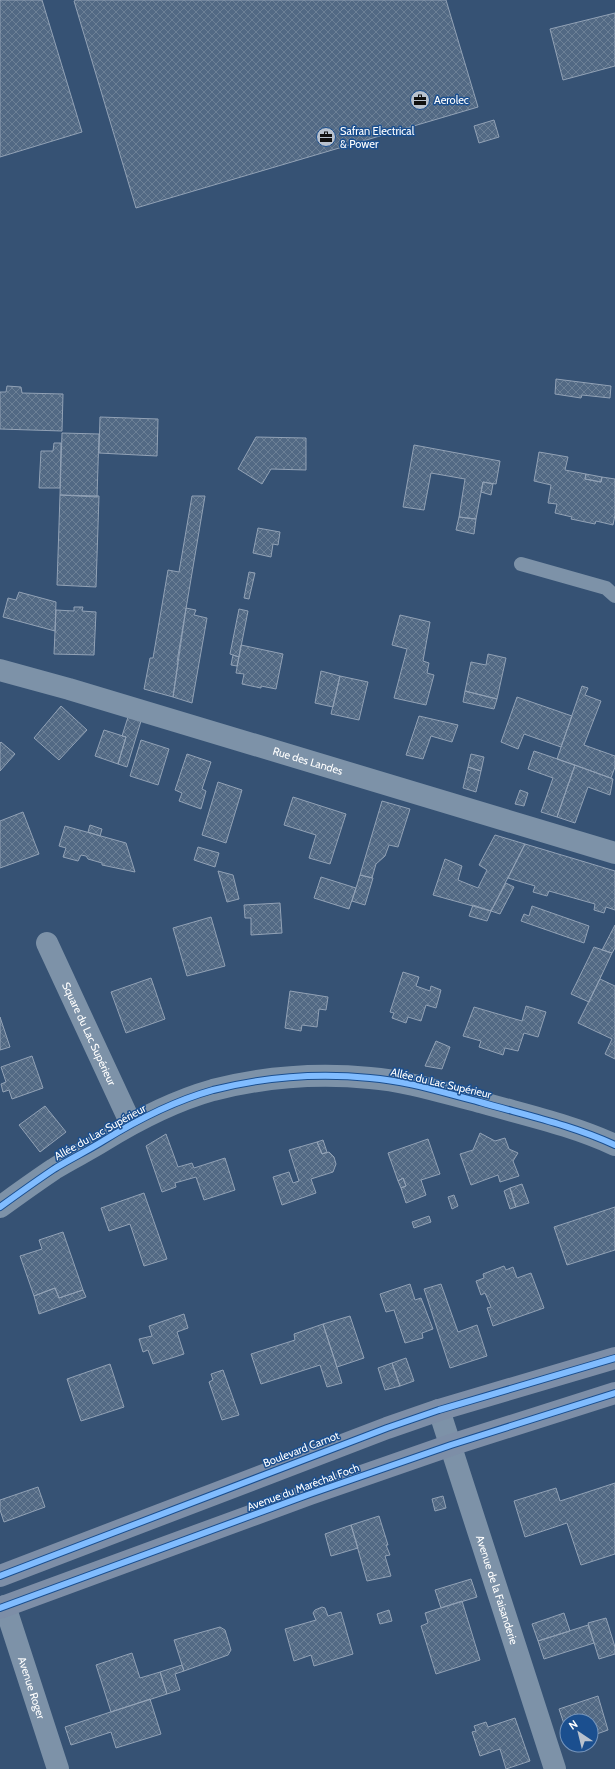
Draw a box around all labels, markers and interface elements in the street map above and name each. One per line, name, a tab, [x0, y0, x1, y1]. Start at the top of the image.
office icon: Aerolec	[409, 89, 431, 111]
place label: Aerolec	[434, 93, 469, 107]
place label: Safran Electrical & Power	[340, 124, 415, 151]
office icon: Safran Electrical & Power	[315, 126, 337, 148]
street label: Rue des Landes	[271, 744, 345, 778]
street label: Square du Lac Supérieur	[59, 980, 119, 1088]
street label: Allée du Lac Supérieur	[389, 1065, 493, 1101]
street label: Allée du Lac Supérieur	[52, 1101, 149, 1163]
street label: Boulevard Carnot	[261, 1428, 341, 1470]
street label: Avenue du Maréchal Foch	[245, 1460, 361, 1514]
street label: Avenue de la Faisanderie	[473, 1533, 521, 1647]
street label: Avenue Roger	[15, 1655, 48, 1721]
north arrow	[559, 1713, 599, 1753]
text: N	[566, 1717, 580, 1733]

